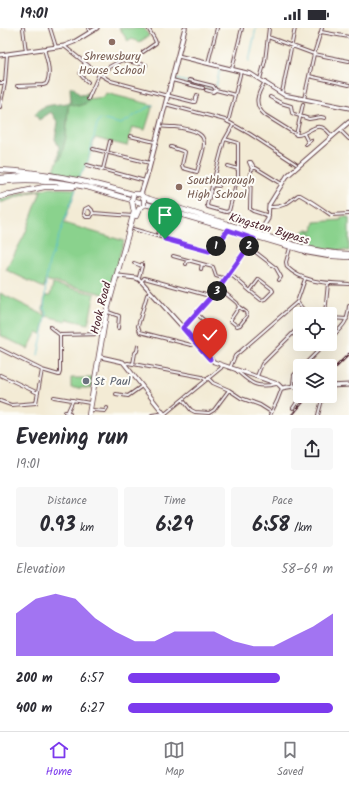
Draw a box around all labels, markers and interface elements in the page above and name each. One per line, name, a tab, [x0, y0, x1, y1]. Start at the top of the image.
text: 19:01	[20, 2, 48, 26]
marker: Shrewsbury House School	[107, 37, 117, 47]
place label: Shrewsbury House School	[79, 47, 145, 80]
place label: Southborough High School	[187, 171, 255, 204]
marker: Southborough High School	[174, 182, 184, 192]
pin	[148, 198, 182, 239]
icon: arrive	[154, 204, 176, 226]
street label: Kingston Bypass	[226, 208, 312, 250]
pin: 1	[206, 236, 226, 256]
pin: 2	[239, 236, 259, 256]
text: 1	[214, 237, 218, 255]
text: 2	[246, 237, 252, 255]
street label: Hook Road	[85, 279, 117, 336]
pin: 3	[207, 281, 227, 301]
text: 3	[214, 282, 220, 300]
map controls	[293, 307, 337, 403]
button: locate	[293, 307, 337, 351]
pin	[193, 318, 227, 359]
icon: check	[199, 324, 221, 346]
button: layers	[293, 359, 337, 403]
place label: St Paul	[94, 372, 131, 391]
marker: St Paul	[81, 376, 91, 386]
text: Evening run	[16, 421, 128, 456]
button: share	[291, 428, 333, 470]
text: 19:01	[16, 454, 40, 475]
text: Distance	[47, 492, 87, 510]
text: Time	[163, 492, 186, 510]
text: Pace	[272, 492, 293, 510]
text: 0.93	[40, 510, 76, 542]
text: 6:29	[156, 510, 193, 542]
text: 6:58	[252, 510, 290, 542]
text: km	[76, 519, 94, 537]
text: /km	[290, 519, 312, 537]
text: Elevation	[16, 559, 65, 580]
text: 58–69 m	[281, 559, 333, 580]
text: 200 m	[16, 668, 53, 689]
text: 6:57	[80, 668, 103, 689]
text: 400 m	[16, 698, 52, 719]
text: 6:27	[80, 698, 104, 719]
tab: Home	[46, 739, 72, 781]
tab: Map	[163, 739, 185, 781]
tab: Saved	[277, 739, 303, 781]

